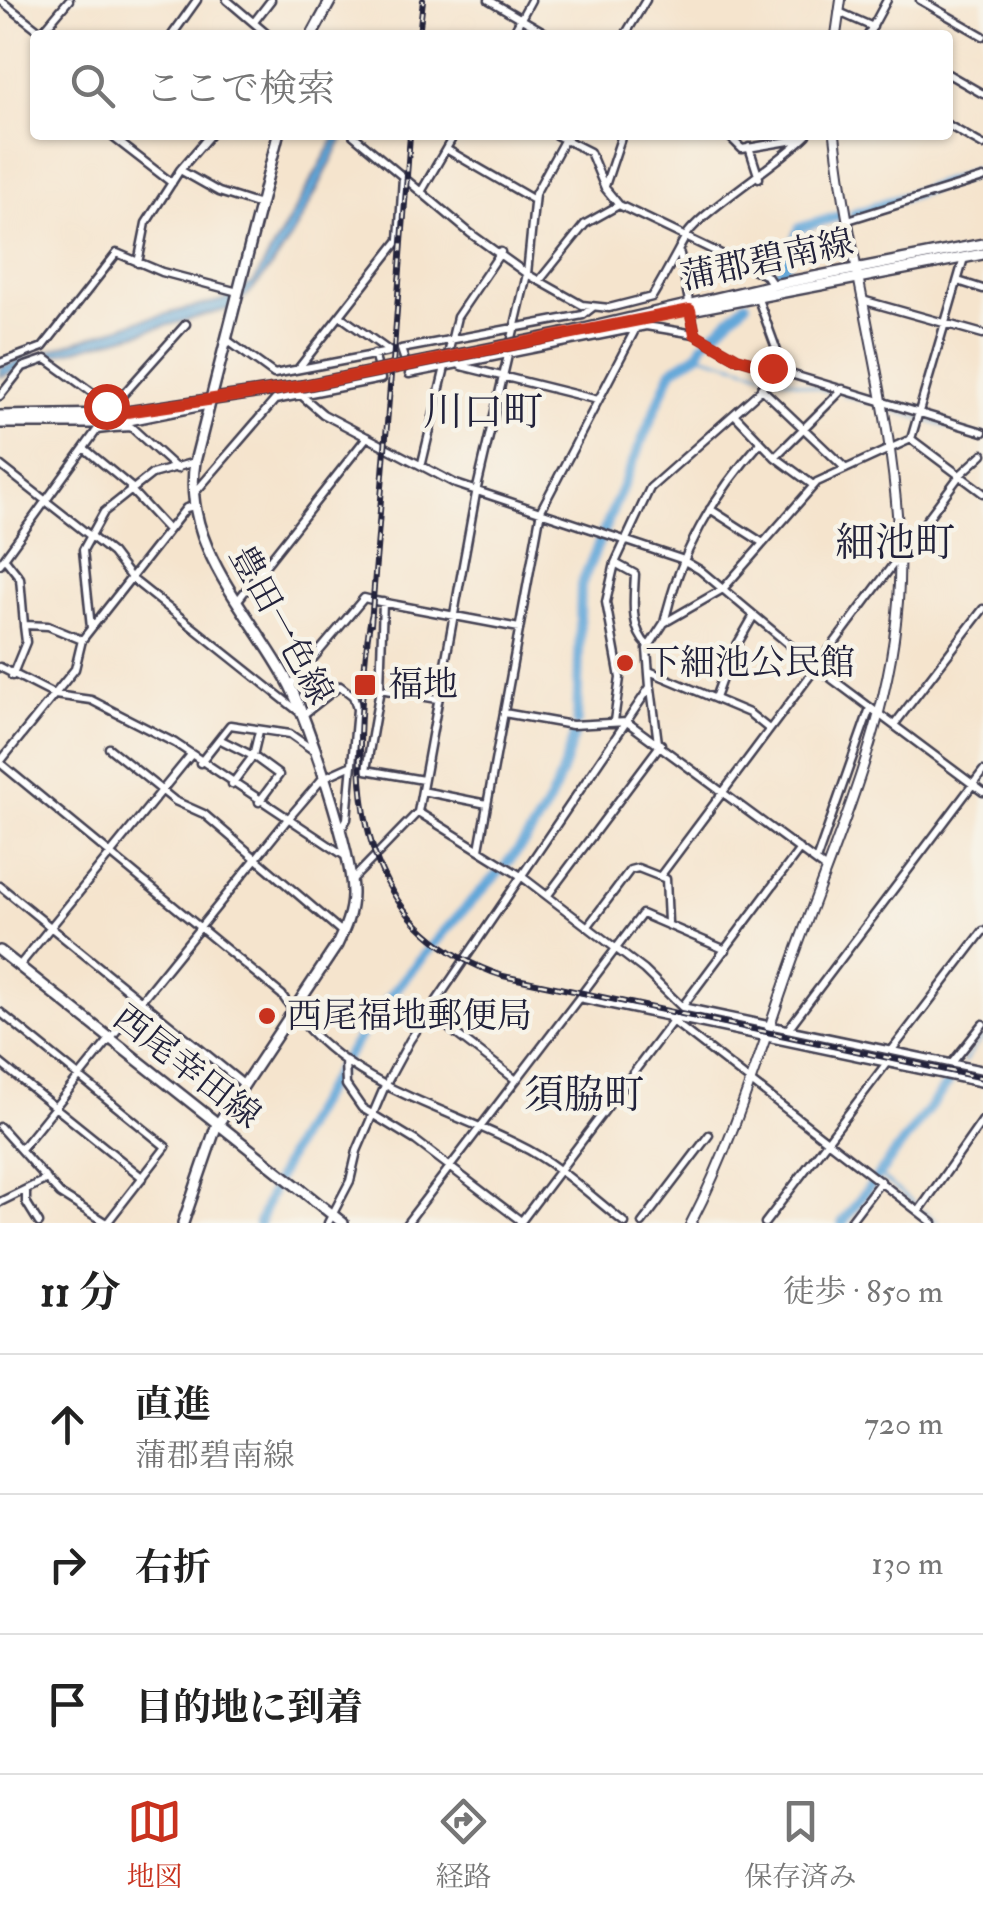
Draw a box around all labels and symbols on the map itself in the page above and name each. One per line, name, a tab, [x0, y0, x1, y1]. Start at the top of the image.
street label: 蒲郡碧南線	[677, 220, 857, 300]
route end	[750, 346, 796, 392]
route start	[84, 384, 130, 430]
district label: 川口町	[423, 387, 543, 438]
district label: 細池町	[835, 518, 955, 569]
street label: 豊田一色線	[219, 538, 343, 712]
place label: 下細池公民館	[645, 641, 855, 685]
marker: 下細池公民館	[614, 652, 636, 674]
place label: 福地	[388, 663, 458, 707]
marker: 福地	[352, 672, 378, 698]
place label: 西尾福地郵便局	[287, 994, 532, 1038]
street label: 西尾幸田線	[104, 996, 270, 1138]
marker: 西尾福地郵便局	[256, 1005, 278, 1027]
district label: 須脇町	[524, 1070, 644, 1121]

